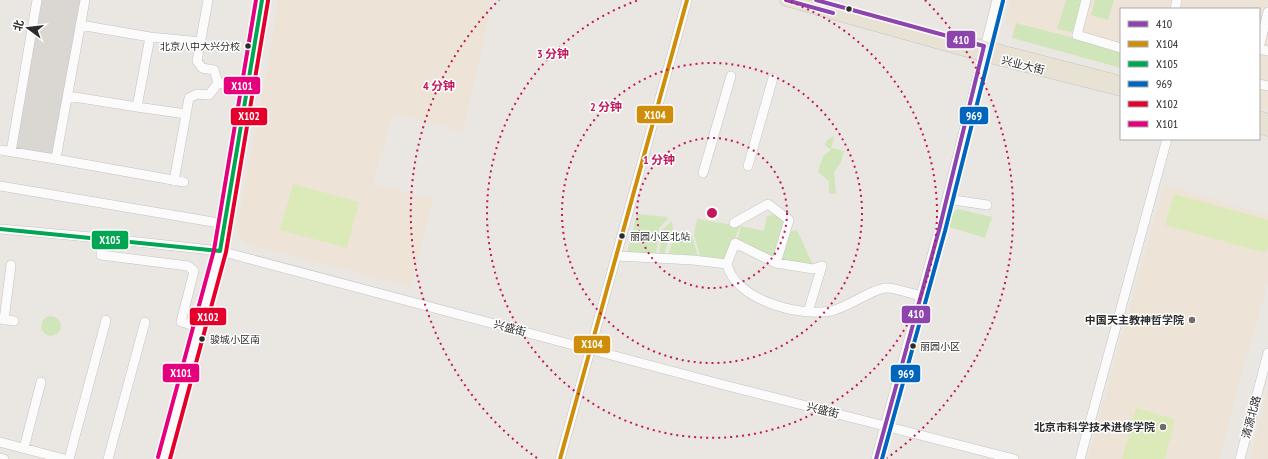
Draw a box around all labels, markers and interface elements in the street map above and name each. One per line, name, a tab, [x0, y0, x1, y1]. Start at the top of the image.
unlabelled marker	[844, 4, 854, 14]
north arrow	[8, 8, 48, 48]
legend	[1120, 8, 1260, 140]
text: 410	[1156, 16, 1172, 31]
text: 北	[10, 18, 27, 33]
line badge: 410	[946, 30, 976, 49]
text: 410	[953, 33, 969, 47]
text: X104	[1156, 36, 1179, 51]
place label: 北京八中大兴分校	[160, 40, 240, 53]
marker: 北京八中大兴分校	[243, 41, 253, 51]
text: 3 分钟	[537, 46, 569, 61]
street label: 兴业大街	[1000, 53, 1046, 77]
text: X105	[1156, 56, 1178, 71]
line badge: X101	[223, 76, 261, 95]
text: 969	[1156, 76, 1172, 91]
text: 4 分钟	[423, 78, 455, 93]
text: X101	[231, 79, 253, 93]
text: X102	[1156, 96, 1178, 111]
text: 2 分钟	[590, 99, 622, 114]
line badge: X104	[636, 105, 674, 124]
line badge: 969	[959, 106, 989, 125]
line badge: X102	[230, 107, 268, 126]
text: X104	[644, 108, 667, 122]
text: X102	[238, 109, 260, 123]
text: 969	[966, 109, 982, 123]
text: X101	[1156, 116, 1178, 131]
text: 1 分钟	[643, 152, 675, 167]
centre of rings	[705, 206, 719, 220]
line badge: X105	[91, 230, 129, 250]
place label: 丽园小区北站	[630, 230, 690, 243]
marker: 丽园小区北站	[617, 231, 627, 241]
text: X105	[99, 233, 121, 247]
line badge: 410	[901, 305, 931, 324]
line badge: X102	[189, 307, 227, 326]
text: 410	[908, 307, 924, 321]
text: X102	[197, 310, 219, 324]
place label: 中国天主教神哲学院	[1085, 313, 1184, 327]
marker: 中国天主教神哲学院	[1187, 315, 1197, 325]
street label: 兴盛街	[492, 317, 528, 339]
place label: 骏城小区南	[210, 333, 260, 346]
marker: 骏城小区南	[197, 334, 207, 344]
line badge: X104	[573, 335, 611, 354]
text: X104	[581, 337, 604, 351]
place label: 丽园小区	[920, 340, 960, 353]
marker: 丽园小区	[908, 341, 918, 351]
line badge: X101	[162, 363, 200, 383]
line badge: 969	[890, 364, 921, 383]
text: X101	[170, 366, 192, 380]
text: 969	[898, 367, 914, 381]
street label: 清源北路	[1239, 394, 1263, 440]
street label: 兴盛街	[805, 399, 841, 421]
place label: 北京市科学技术进修学院	[1034, 420, 1155, 434]
marker: 北京市科学技术进修学院	[1158, 422, 1168, 432]

